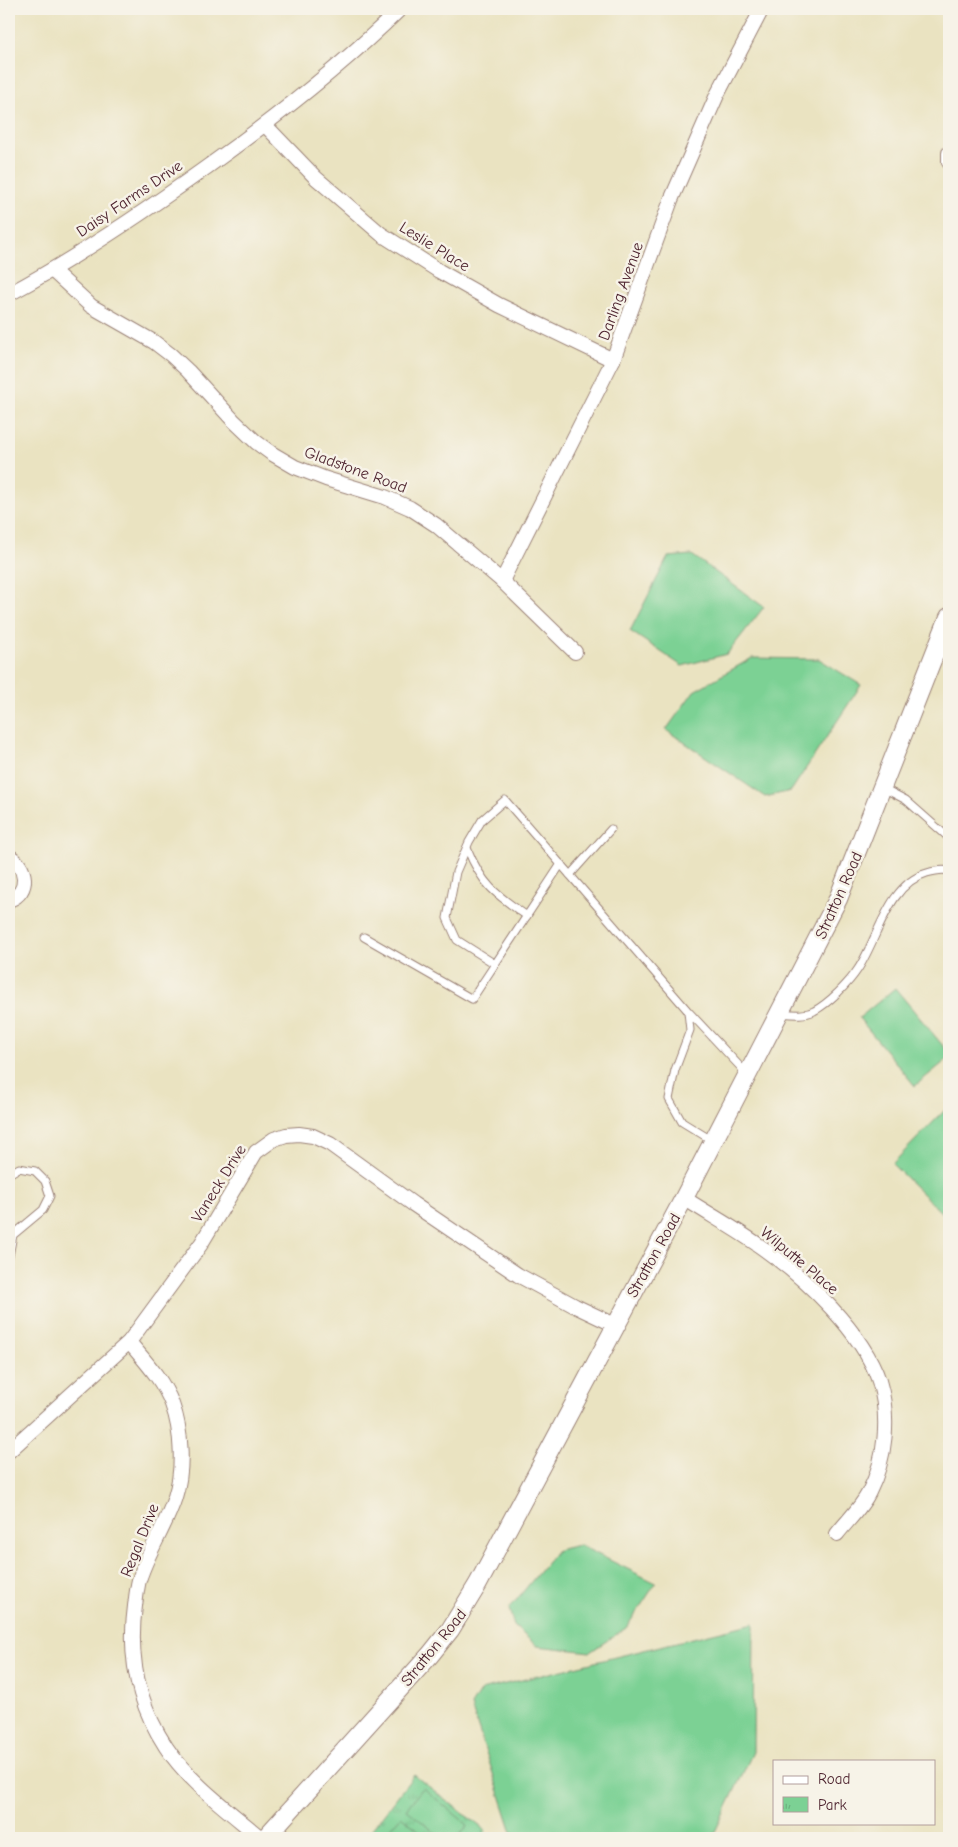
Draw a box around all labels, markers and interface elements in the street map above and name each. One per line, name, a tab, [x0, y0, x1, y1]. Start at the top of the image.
street label: Daisy Farms Drive	[73, 157, 186, 241]
street label: Leslie Place	[396, 218, 473, 276]
street label: Darling Avenue	[595, 240, 647, 343]
street label: Gladstone Road	[302, 443, 409, 497]
street label: Stratton Road	[812, 849, 866, 942]
street label: Vaneck Drive	[188, 1141, 250, 1226]
street label: Stratton Road	[623, 1210, 684, 1301]
street label: Wilputte Place	[757, 1223, 842, 1299]
street label: Regal Drive	[117, 1501, 163, 1580]
street label: Stratton Road	[397, 1606, 470, 1690]
legend	[773, 1760, 936, 1824]
text: Road	[818, 1770, 850, 1788]
text: Park	[818, 1796, 847, 1814]

